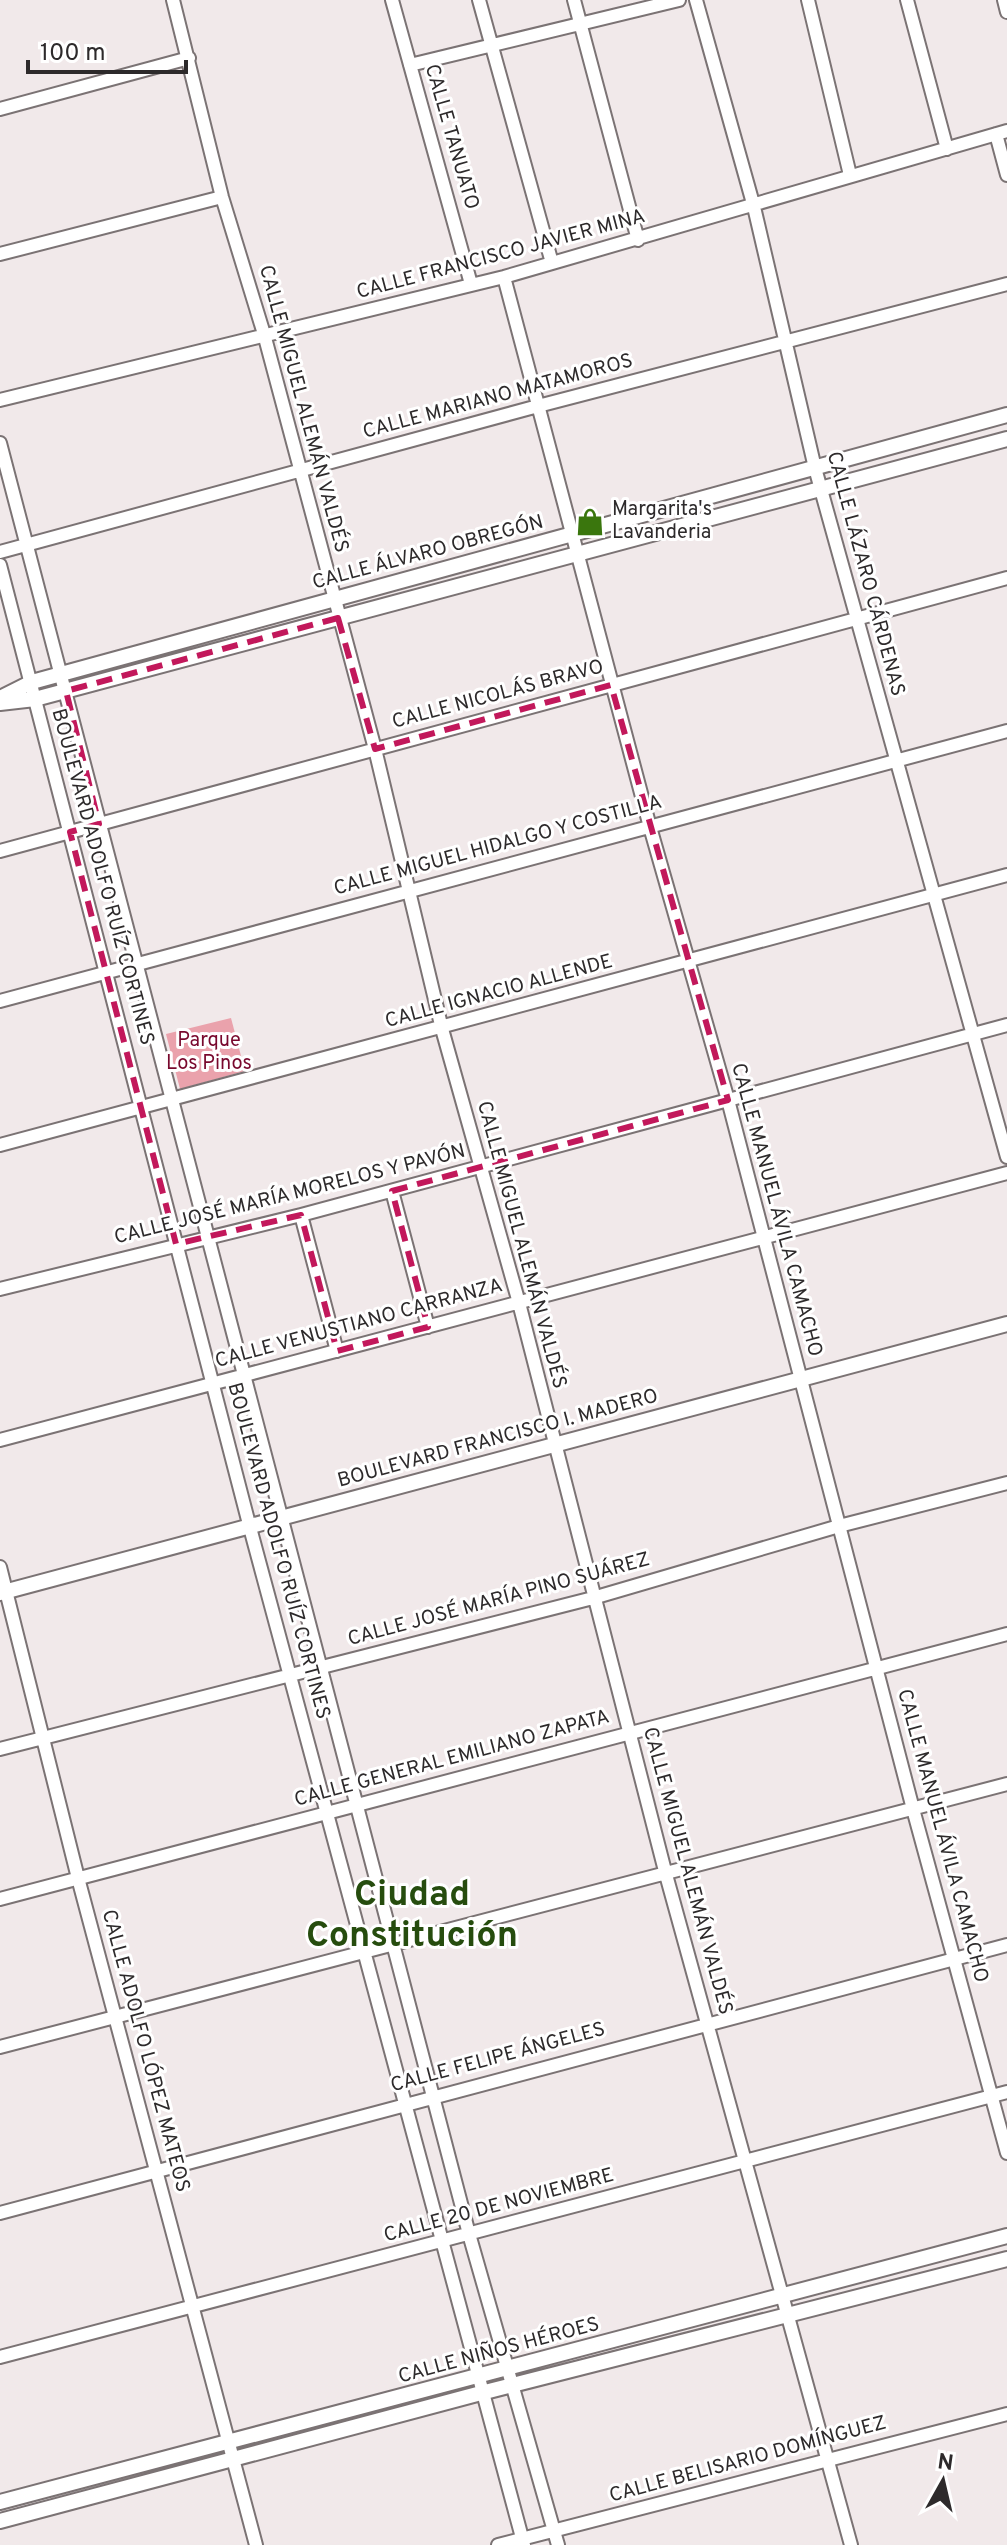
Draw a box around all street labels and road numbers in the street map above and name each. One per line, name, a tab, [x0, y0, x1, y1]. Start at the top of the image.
street label: CALLE TANUATO	[418, 61, 484, 213]
street label: CALLE FRANCISCO JAVIER MINA	[354, 204, 648, 306]
street label: CALLE MIGUEL ALEMÁN VALDÉS	[252, 262, 356, 556]
street label: CALLE MARIANO MATAMOROS	[360, 348, 636, 446]
street label: CALLE LÁZARO CÁRDENAS	[820, 448, 912, 699]
street label: CALLE ÁLVARO OBREGÓN	[309, 508, 546, 596]
street label: CALLE NICOLÁS BRAVO	[389, 652, 607, 736]
street label: BOULEVARD ADOLFO RUÍZ CORTINES	[45, 705, 161, 1048]
street label: CALLE MIGUEL HIDALGO Y COSTILLA	[331, 790, 665, 902]
street label: CALLE IGNACIO ALLENDE	[382, 949, 616, 1035]
street label: CALLE MANUEL ÁVILA CAMACHO	[724, 1060, 830, 1360]
street label: CALLE MIGUEL ALEMÁN VALDÉS	[470, 1098, 574, 1392]
street label: CALLE JOSÉ MARÍA MORELOS Y PAVÓN	[111, 1137, 468, 1251]
street label: CALLE VENUSTIANO CARRANZA	[212, 1273, 506, 1375]
street label: BOULEVARD ADOLFO RUÍZ CORTINES	[221, 1379, 337, 1722]
street label: BOULEVARD FRANCISCO I. MADERO	[335, 1384, 661, 1494]
street label: CALLE JOSÉ MARÍA PINO SUÁREZ	[345, 1545, 653, 1653]
street label: CALLE MANUEL ÁVILA CAMACHO	[890, 1686, 996, 1986]
street label: CALLE GENERAL EMILIANO ZAPATA	[292, 1704, 612, 1814]
street label: CALLE MIGUEL ALEMÁN VALDÉS	[636, 1724, 740, 2018]
street label: CALLE ADOLFO LÓPEZ MATEOS	[95, 1906, 197, 2195]
street label: CALLE FELIPE ÁNGELES	[387, 2015, 608, 2099]
street label: CALLE 20 DE NOVIEMBRE	[381, 2163, 617, 2249]
street label: CALLE NIÑOS HÉROES	[395, 2310, 602, 2390]
street label: CALLE BELISARIO DOMÍNGUEZ	[606, 2409, 889, 2510]

